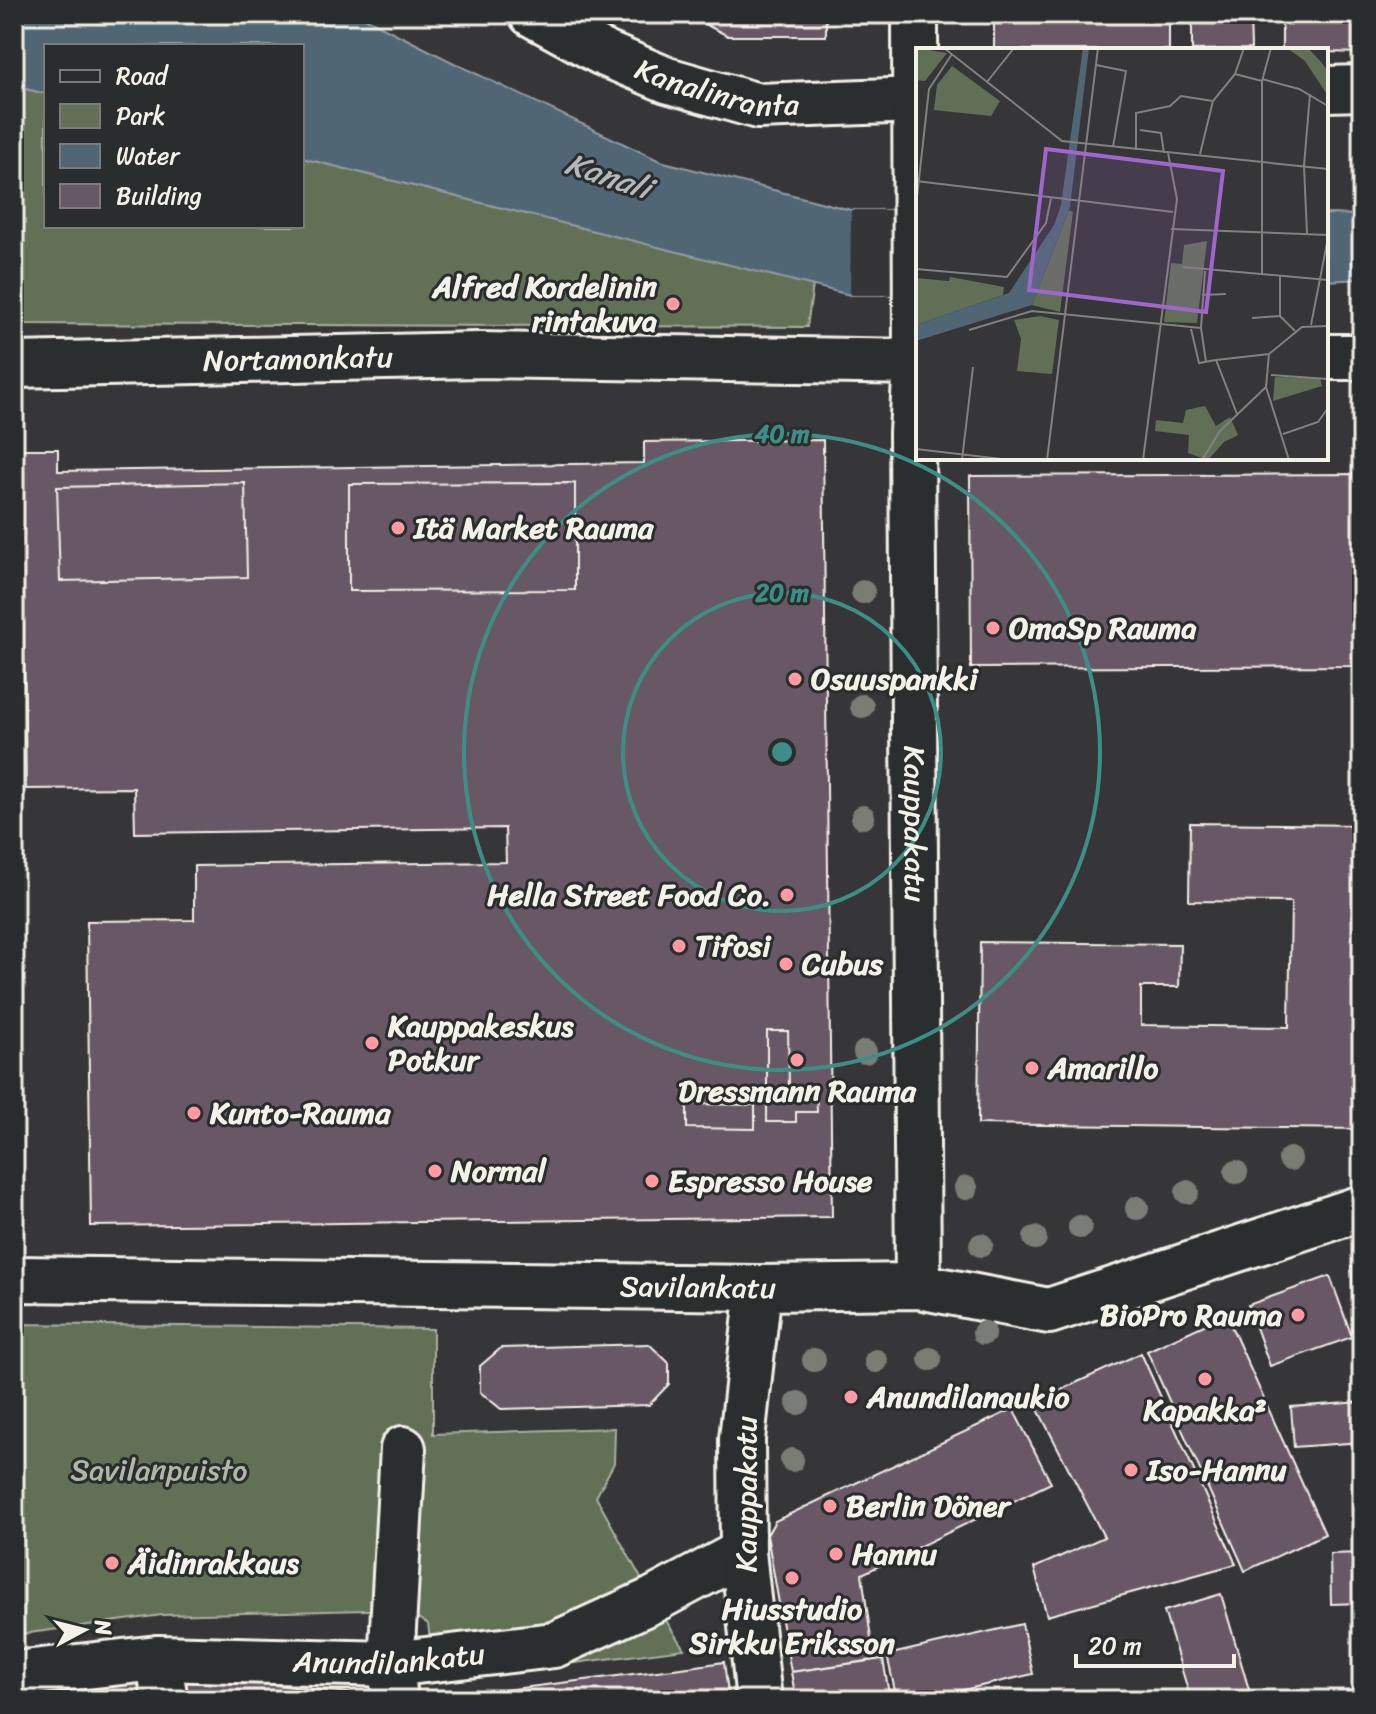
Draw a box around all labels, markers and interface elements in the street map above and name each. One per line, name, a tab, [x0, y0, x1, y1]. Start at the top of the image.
street label: Kanalinranta	[626, 42, 801, 133]
legend	[44, 44, 304, 228]
inset map	[916, 48, 1328, 460]
text: Road	[116, 55, 170, 97]
text: Park	[116, 95, 165, 137]
text: Water	[116, 135, 181, 177]
water label: Kanali	[558, 135, 664, 218]
text: Building	[116, 175, 202, 217]
place label: Alfred Kordelinin rintakuva	[431, 260, 658, 348]
marker: Alfred Kordelinin rintakuva	[664, 295, 682, 313]
street label: Nortamonkatu	[202, 330, 393, 388]
text: 40 m	[755, 413, 810, 455]
place label: Itä Market Rauma	[412, 501, 654, 555]
marker: Itä Market Rauma	[389, 519, 407, 537]
text: 20 m	[754, 572, 809, 614]
place label: OmaSp Rauma	[1009, 601, 1196, 655]
marker: OmaSp Rauma	[984, 619, 1002, 637]
place label: Osuuspankki	[811, 652, 979, 706]
marker: Osuuspankki	[786, 670, 804, 688]
centre of rings	[768, 738, 796, 766]
street label: Kauppakatu	[887, 746, 942, 902]
place label: Hella Street Food Co.	[487, 868, 771, 922]
marker: Hella Street Food Co.	[778, 886, 796, 904]
place label: Tifosi	[695, 919, 772, 973]
marker: Tifosi	[670, 937, 688, 955]
place label: Cubus	[801, 937, 884, 991]
marker: Cubus	[777, 955, 795, 973]
place label: Kauppakeskus Potkur	[387, 999, 574, 1087]
marker: Kauppakeskus Potkur	[363, 1034, 381, 1052]
place label: Amarillo	[1046, 1041, 1158, 1095]
marker: Dressmann Rauma	[788, 1051, 806, 1069]
marker: Amarillo	[1023, 1059, 1041, 1077]
place label: Dressmann Rauma	[678, 1064, 917, 1118]
place label: Kunto-Rauma	[209, 1086, 391, 1140]
marker: Kunto-Rauma	[185, 1104, 203, 1122]
place label: Normal	[450, 1144, 547, 1198]
place label: Espresso House	[668, 1154, 873, 1208]
marker: Normal	[426, 1162, 444, 1180]
marker: Espresso House	[643, 1172, 661, 1190]
street label: Savilankatu	[619, 1259, 776, 1315]
place label: BioPro Rauma	[1100, 1288, 1283, 1342]
marker: BioPro Rauma	[1289, 1306, 1307, 1324]
place label: Anundilanaukio	[865, 1370, 1070, 1424]
marker: Kapakka²	[1196, 1370, 1214, 1388]
place label: Kapakka²	[1143, 1383, 1267, 1437]
marker: Anundilanaukio	[842, 1388, 860, 1406]
street label: Kauppakatu	[719, 1416, 773, 1572]
park label: Savilanpuisto	[71, 1443, 248, 1497]
place label: Iso-Hannu	[1145, 1443, 1288, 1497]
marker: Iso-Hannu	[1122, 1461, 1140, 1479]
place label: Berlin Döner	[846, 1479, 1012, 1533]
marker: Berlin Döner	[821, 1497, 839, 1515]
place label: Hannu	[852, 1527, 938, 1581]
place label: Äidinrakkaus	[126, 1536, 300, 1590]
marker: Hannu	[827, 1545, 845, 1563]
marker: Äidinrakkaus	[103, 1554, 121, 1572]
marker: Hiusstudio Sirkku Eriksson	[783, 1569, 801, 1587]
place label: Hiusstudio Sirkku Eriksson	[688, 1582, 896, 1670]
north arrow	[44, 1590, 124, 1670]
text: N	[83, 1617, 124, 1638]
scale bar	[1076, 1618, 1234, 1668]
text: 20 m	[1088, 1625, 1142, 1667]
street label: Anundilankatu	[291, 1626, 488, 1691]

